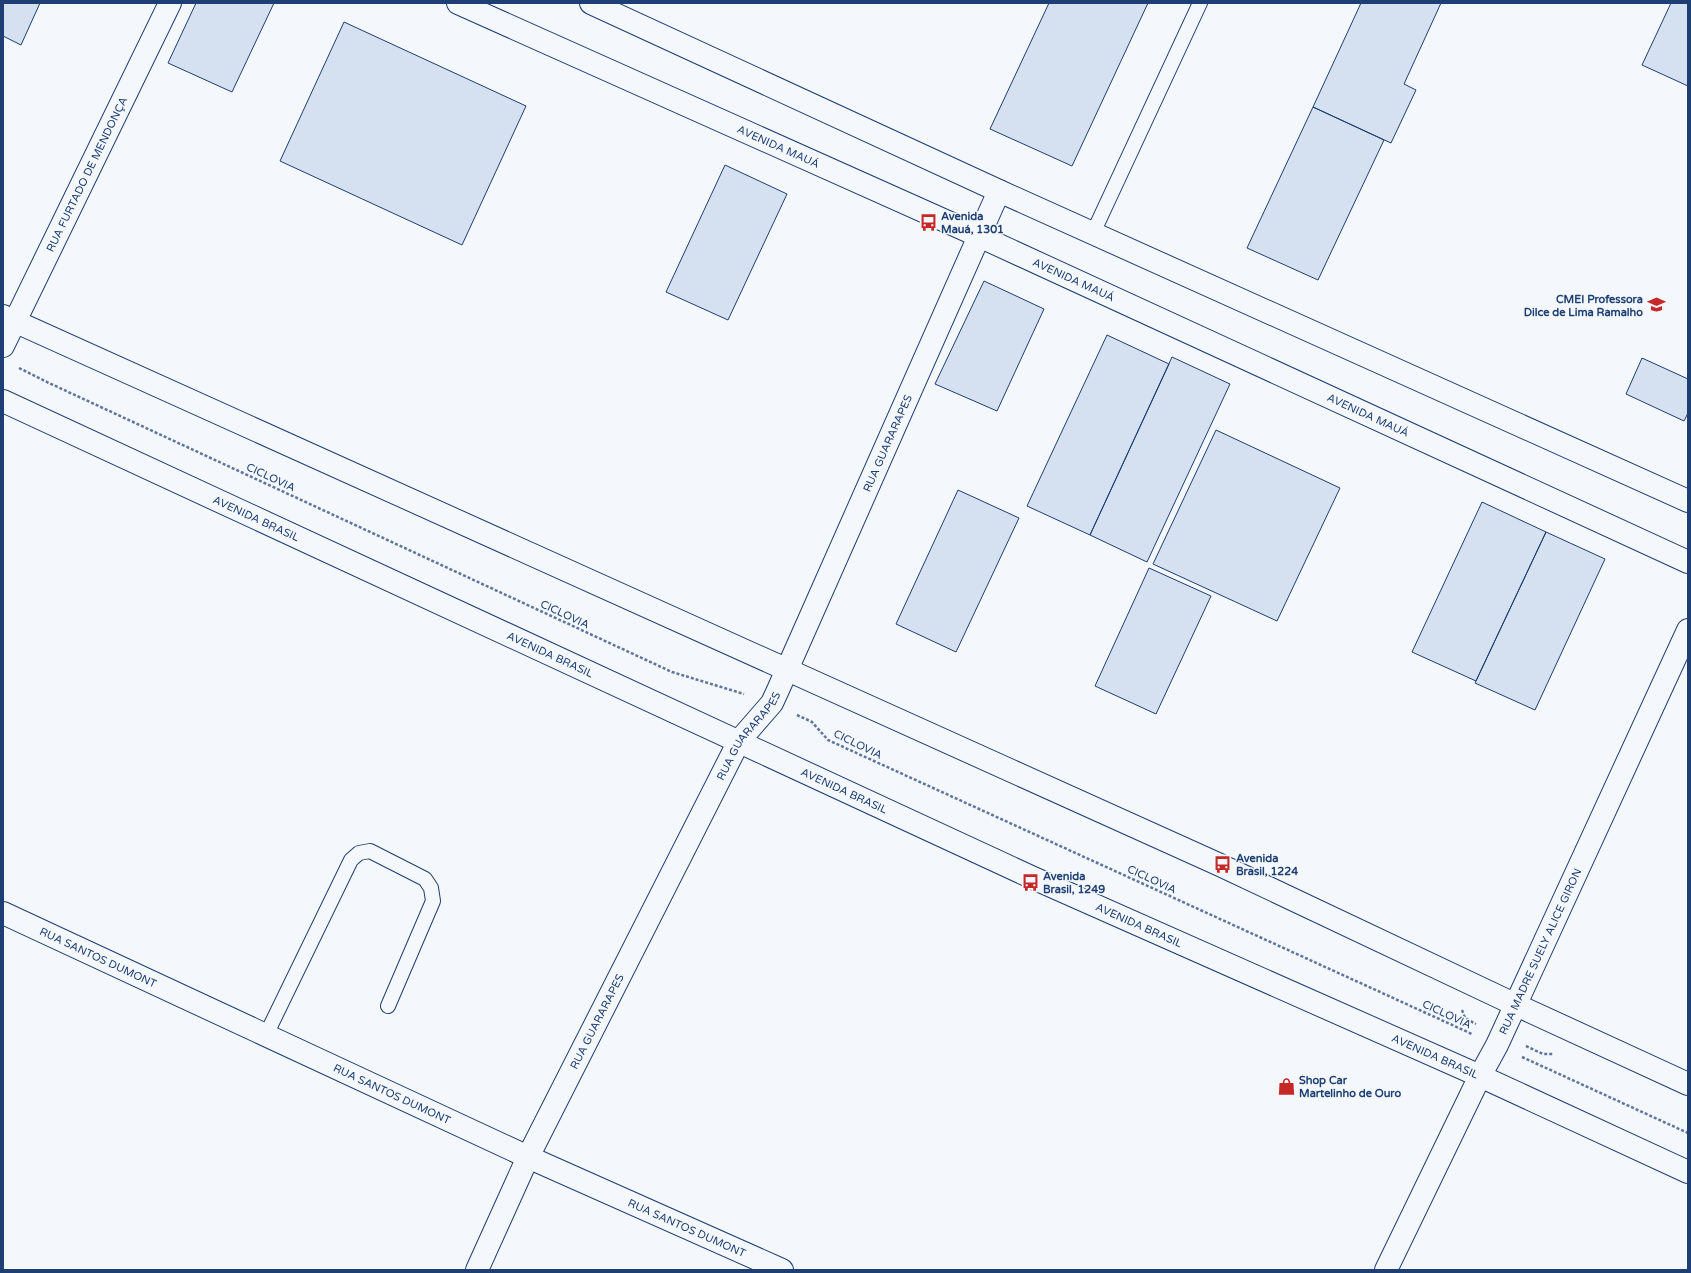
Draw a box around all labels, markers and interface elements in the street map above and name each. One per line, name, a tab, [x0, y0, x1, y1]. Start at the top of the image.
street label: RUA FURTADO DE MENDONÇA	[44, 95, 130, 254]
street label: AVENIDA MAUÁ	[735, 123, 822, 171]
place label: Avenida Mauá, 1301	[941, 210, 1004, 236]
bus stop icon: Avenida Mauá, 1301	[918, 212, 938, 232]
street label: AVENIDA MAUÁ	[1031, 256, 1117, 304]
place label: CMEI Professora Dilce de Lima Ramalho	[1524, 293, 1643, 319]
school or university icon: CMEI Professora Dilce de Lima Ramalho	[1646, 295, 1666, 315]
street label: AVENIDA MAUÁ	[1325, 391, 1411, 440]
street label: RUA GUARARAPES	[861, 393, 915, 494]
street label: CICLOVIA	[244, 460, 297, 494]
street label: AVENIDA BRASIL	[211, 493, 302, 545]
street label: CICLOVIA	[538, 597, 591, 631]
street label: AVENIDA BRASIL	[505, 629, 596, 681]
street label: RUA GUARARAPES	[714, 690, 783, 782]
street label: CICLOVIA	[831, 727, 884, 762]
street label: AVENIDA BRASIL	[799, 765, 890, 817]
place label: Avenida Brasil, 1224	[1236, 852, 1298, 878]
bus stop icon: Avenida Brasil, 1224	[1213, 854, 1233, 874]
street label: CICLOVIA	[1125, 862, 1178, 896]
street label: RUA MADRE SUELY ALICE GIRON	[1497, 866, 1584, 1037]
place label: Avenida Brasil, 1249	[1043, 870, 1105, 896]
bus stop icon: Avenida Brasil, 1249	[1020, 872, 1040, 892]
street label: AVENIDA BRASIL	[1093, 900, 1185, 950]
street label: RUA SANTOS DUMONT	[37, 925, 159, 991]
street label: RUA GUARARAPES	[568, 972, 627, 1071]
street label: CICLOVIA	[1420, 997, 1473, 1031]
street label: AVENIDA BRASIL	[1390, 1032, 1481, 1082]
street label: RUA SANTOS DUMONT	[331, 1061, 453, 1127]
place label: Shop Car Martelinho de Ouro	[1299, 1074, 1401, 1100]
shop icon: Shop Car Martelinho de Ouro	[1276, 1076, 1296, 1096]
street label: RUA SANTOS DUMONT	[626, 1196, 748, 1260]

